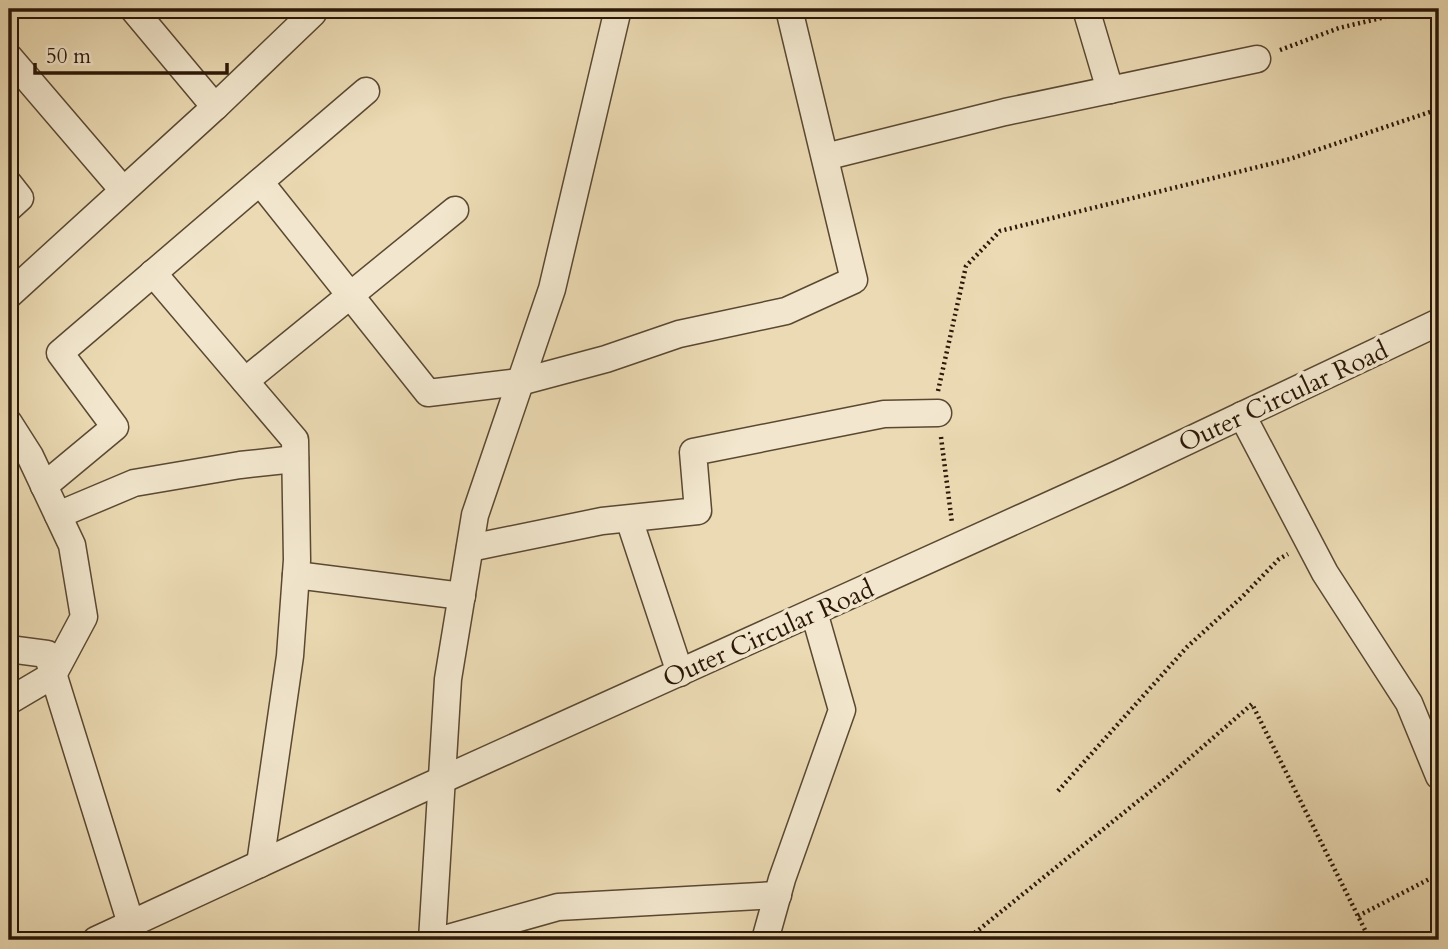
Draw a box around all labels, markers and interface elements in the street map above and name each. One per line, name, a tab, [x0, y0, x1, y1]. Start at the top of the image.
scale bar	[35, 32, 228, 76]
text: 50 m	[46, 42, 91, 71]
street label: Outer Circular Road	[1173, 332, 1394, 460]
street label: Outer Circular Road	[657, 571, 879, 696]

